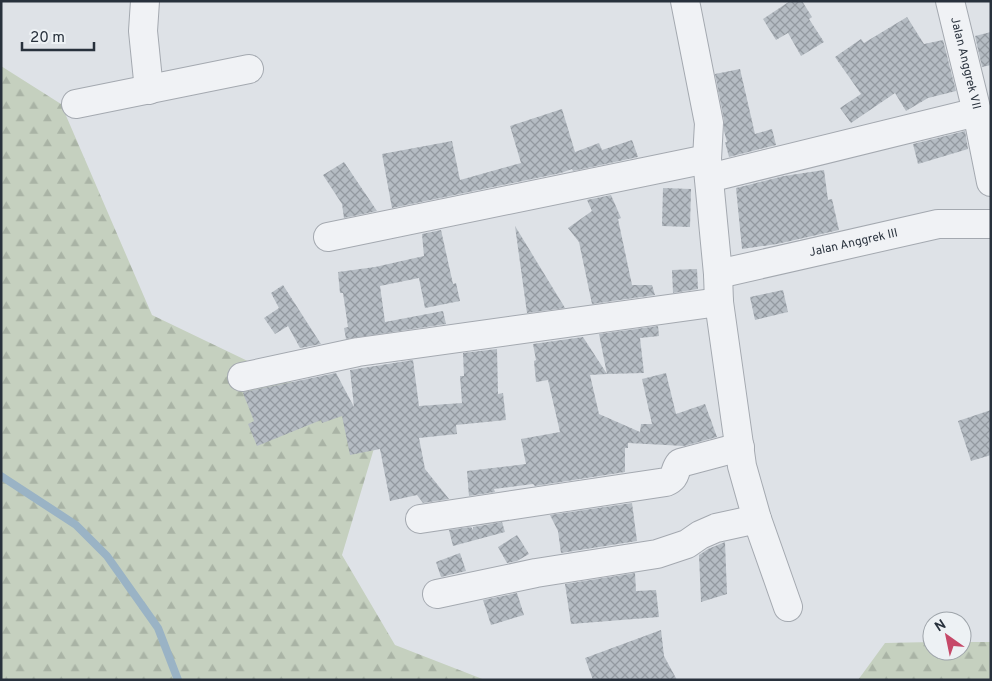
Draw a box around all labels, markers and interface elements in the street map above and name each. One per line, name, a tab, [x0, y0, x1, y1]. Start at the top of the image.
street label: Jalan Anggrek VII	[946, 15, 984, 111]
scale bar	[22, 20, 95, 52]
text: 20 m	[30, 29, 65, 48]
street label: Jalan Anggrek III	[808, 225, 899, 261]
north arrow	[922, 611, 972, 661]
text: N	[932, 616, 950, 636]

